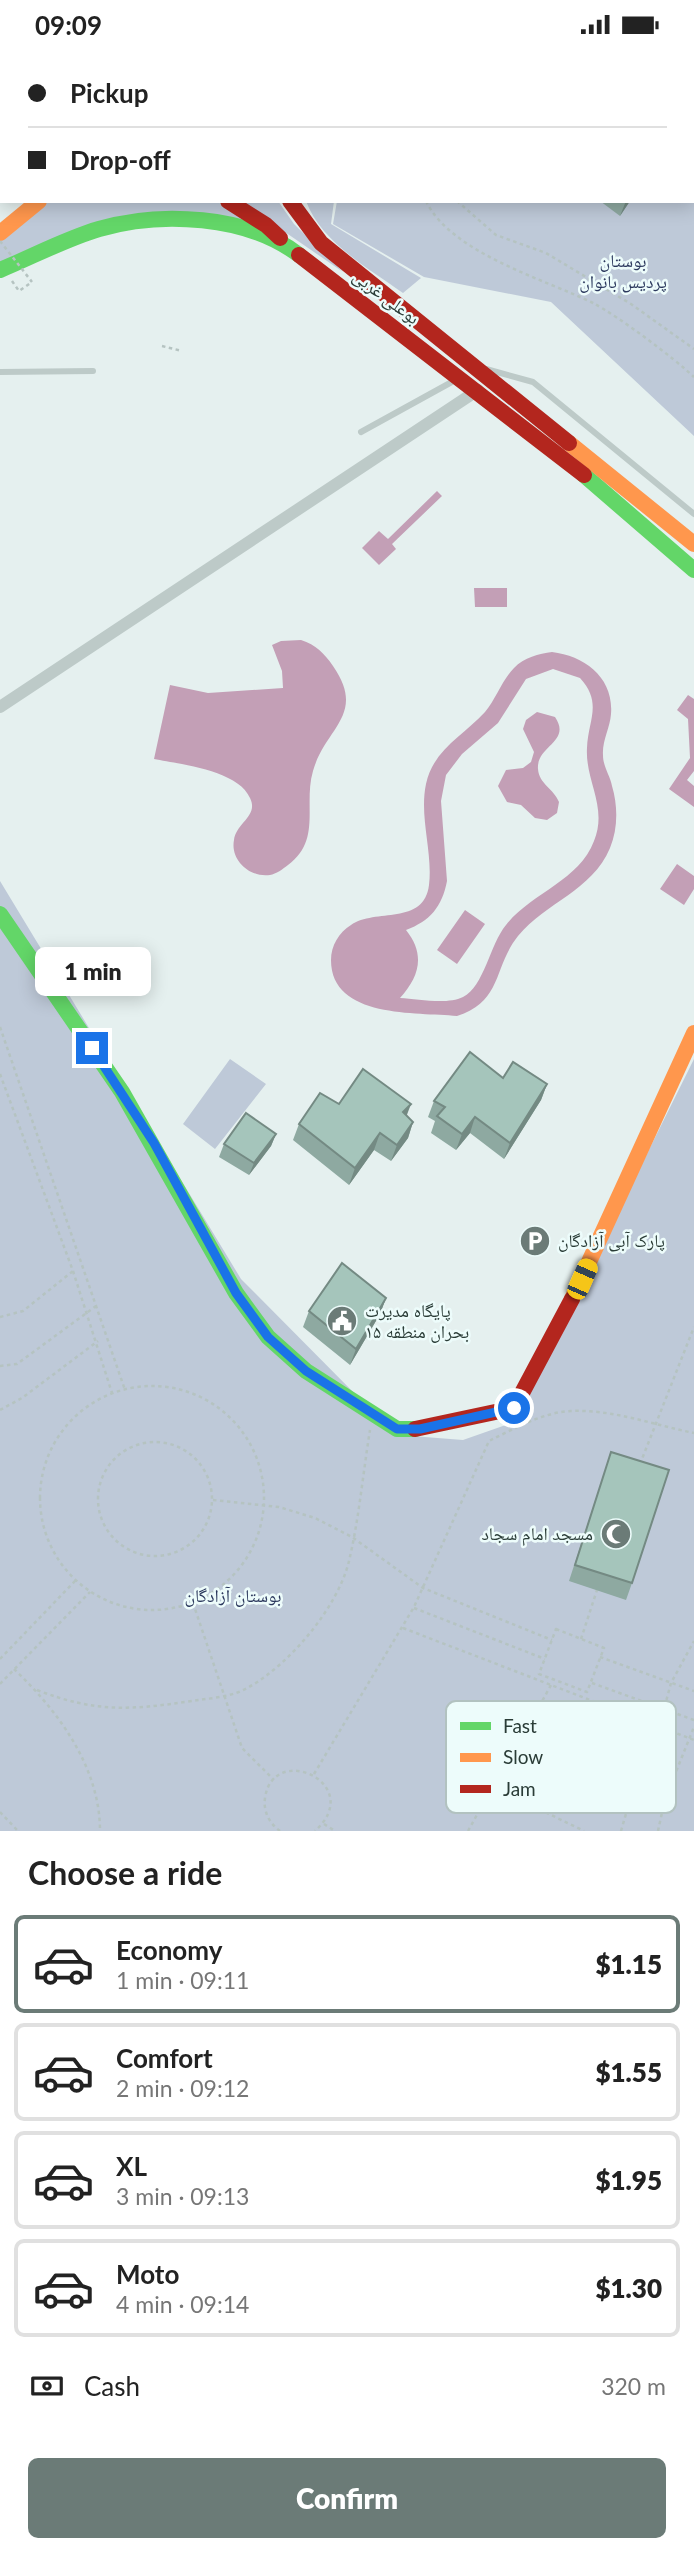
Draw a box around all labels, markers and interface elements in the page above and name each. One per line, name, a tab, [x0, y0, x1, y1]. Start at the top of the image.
text: 09:09	[35, 9, 102, 41]
text: Pickup	[70, 77, 149, 109]
text: Drop-off	[70, 144, 171, 176]
park label: بوستان پردیس بانوان	[579, 249, 667, 293]
street label: بوعلی غربی	[348, 264, 424, 329]
callout: 1 min	[34, 947, 150, 995]
text: 1 min	[64, 957, 122, 985]
route end	[76, 1032, 108, 1064]
parking icon: پارک آبی آزادگان	[518, 1224, 552, 1258]
place label: پارک آبی آزادگان	[558, 1229, 665, 1252]
car	[564, 1256, 601, 1302]
place label: پایگاه مدیرت بحران منطقه ۱۵	[365, 1299, 469, 1343]
public building icon: پایگاه مدیرت بحران منطقه ۱۵	[325, 1304, 359, 1338]
route start	[498, 1392, 530, 1424]
mosque icon: مسجد امام سجاد	[599, 1517, 633, 1551]
place label: مسجد امام سجاد	[481, 1522, 593, 1546]
park label: بوستان آزادگان	[185, 1584, 282, 1607]
legend	[446, 1701, 676, 1813]
text: Fast	[503, 1714, 537, 1737]
text: Slow	[503, 1745, 543, 1768]
text: Jam	[503, 1777, 536, 1800]
text: Choose a ride	[28, 1853, 222, 1892]
icon: car	[32, 1933, 95, 1996]
text: Economy	[116, 1934, 222, 1966]
text: $1.15	[595, 1948, 662, 1980]
text: 1 min · 09:11	[116, 1966, 249, 1994]
icon: car	[32, 2041, 95, 2104]
text: Comfort	[116, 2042, 213, 2074]
text: $1.55	[595, 2056, 662, 2088]
text: 2 min · 09:12	[116, 2074, 249, 2102]
icon: car	[32, 2149, 95, 2212]
text: XL	[116, 2150, 147, 2182]
text: $1.95	[595, 2164, 662, 2196]
text: 3 min · 09:13	[116, 2182, 249, 2210]
icon: car	[32, 2257, 95, 2320]
text: Moto	[116, 2258, 179, 2290]
text: $1.30	[595, 2272, 662, 2304]
text: 4 min · 09:14	[116, 2290, 249, 2318]
icon: cash	[28, 2367, 66, 2405]
text: Cash	[84, 2370, 140, 2402]
text: 320 m	[601, 2372, 666, 2400]
button: Confirm	[28, 2458, 666, 2538]

